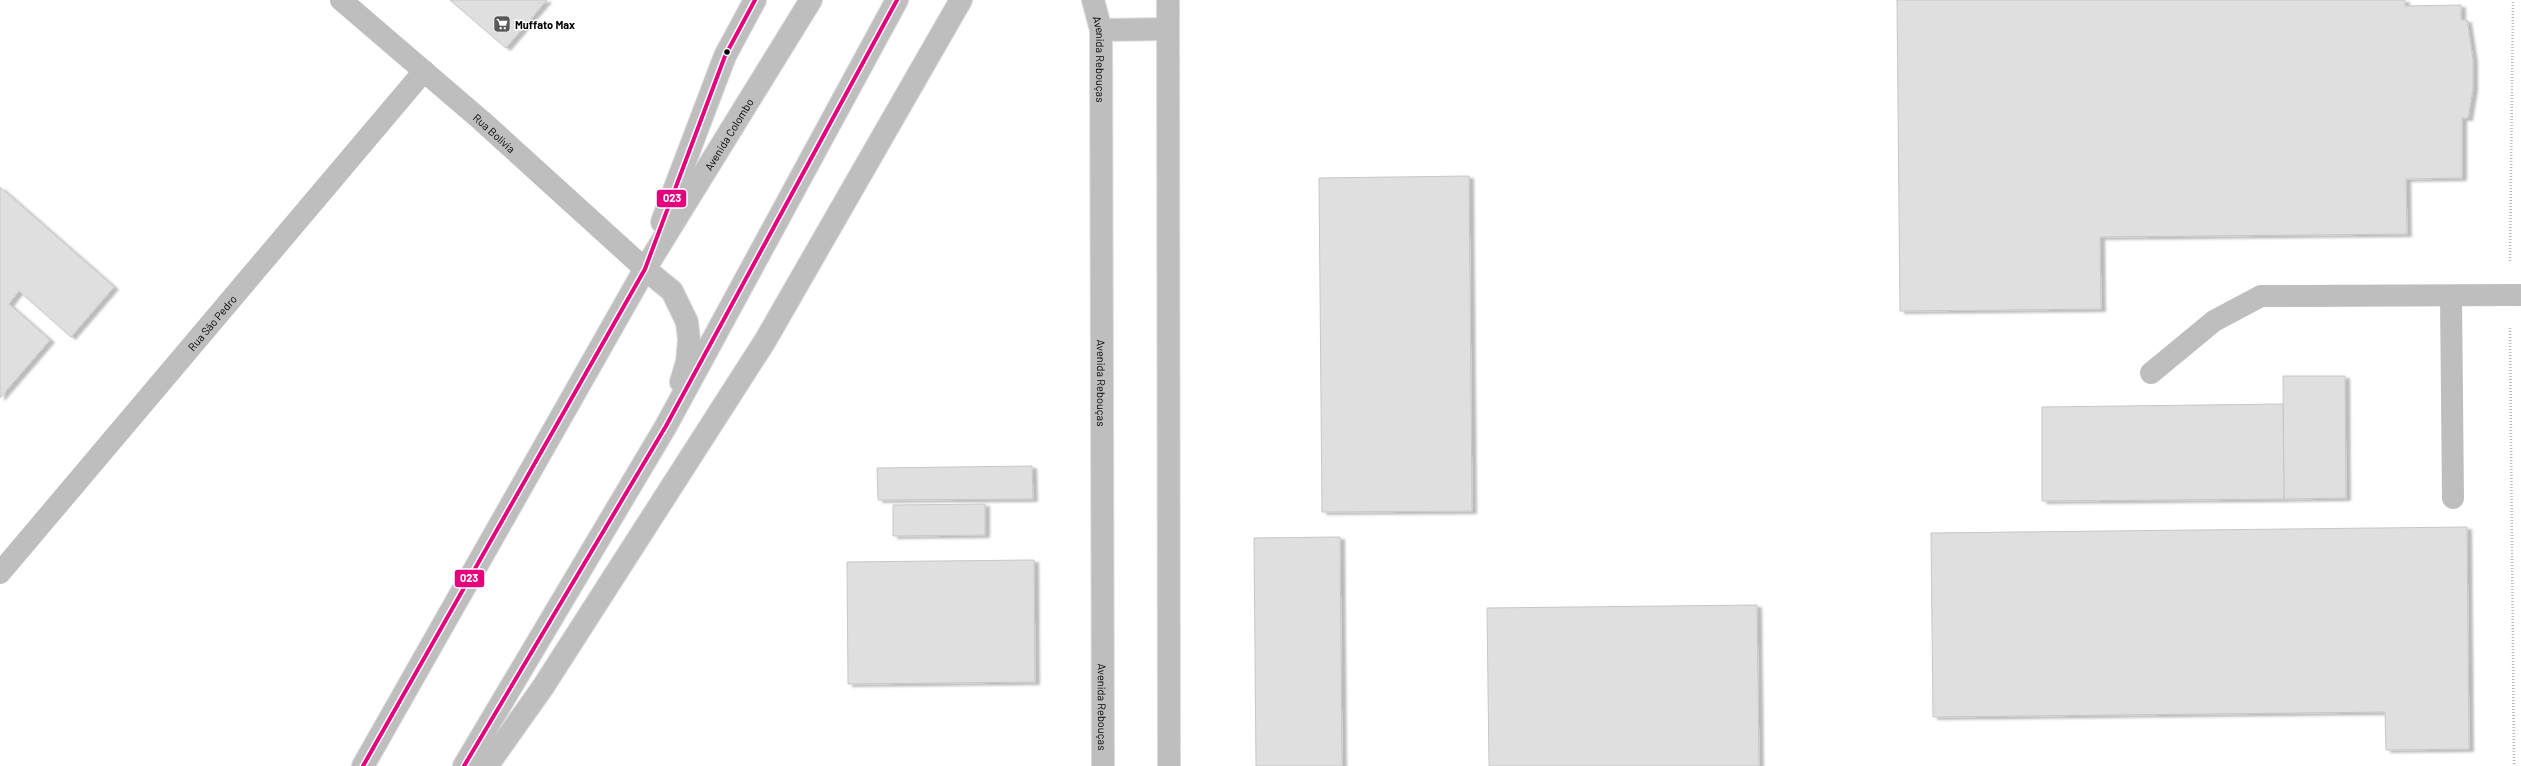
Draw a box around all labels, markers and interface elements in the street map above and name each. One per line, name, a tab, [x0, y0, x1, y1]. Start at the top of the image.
supermarket icon: Muffato Max	[492, 14, 512, 34]
street label: Avenida Rebouças	[1091, 14, 1108, 102]
place label: Muffato Max	[515, 18, 575, 31]
unlabelled marker	[722, 47, 732, 57]
street label: Avenida Colombo	[701, 96, 755, 172]
street label: Rua Bolívia	[471, 110, 518, 155]
line badge: 023	[656, 189, 687, 208]
text: 023	[663, 191, 681, 204]
street label: Rua São Pedro	[184, 292, 239, 353]
street label: Avenida Rebouças	[1095, 339, 1109, 426]
line badge: 023	[454, 569, 485, 588]
text: 023	[460, 571, 478, 584]
street label: Avenida Rebouças	[1096, 663, 1109, 750]

